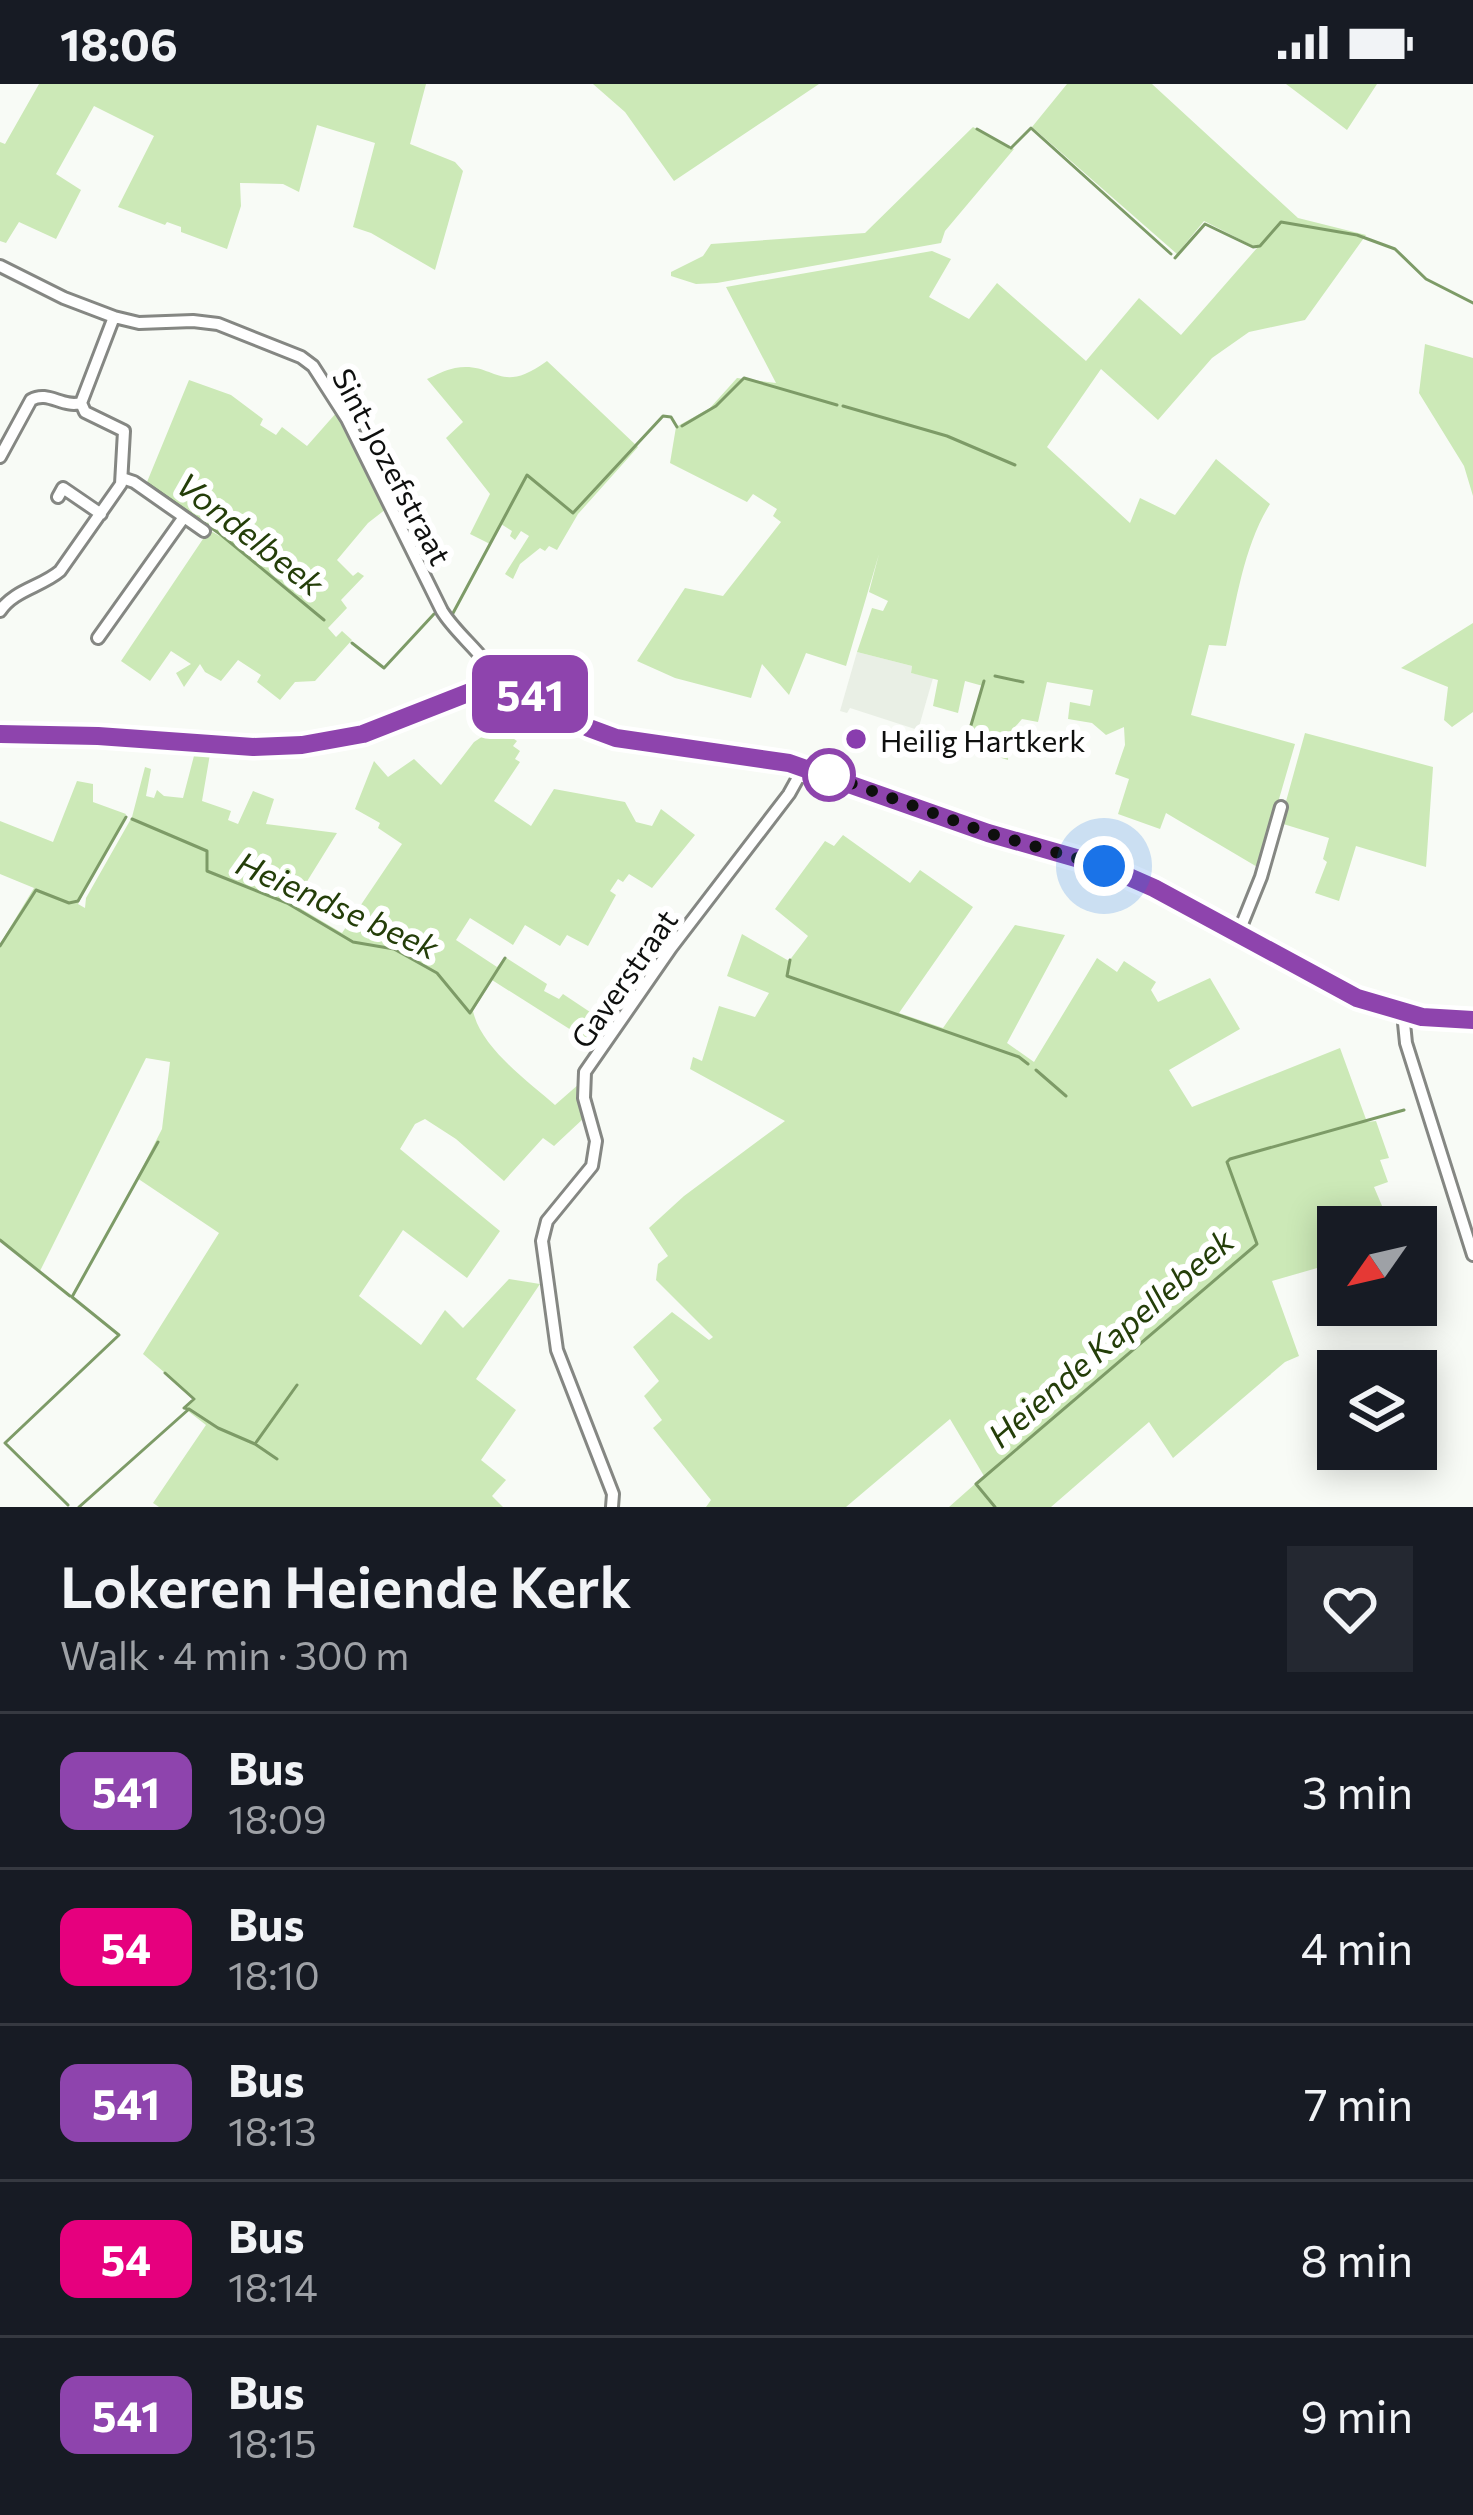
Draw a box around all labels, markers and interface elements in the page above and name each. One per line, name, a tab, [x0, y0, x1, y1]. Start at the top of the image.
text: 18:06	[60, 15, 178, 70]
street label: Sint-Jozefstraat	[326, 361, 460, 571]
water label: Vondelbeek	[169, 463, 334, 604]
line badge: 541	[461, 655, 599, 733]
text: 541	[496, 668, 564, 720]
place label: Heilig Hartkerk	[880, 721, 1085, 758]
marker: Heilig Hartkerk	[843, 726, 869, 752]
unlabelled marker	[804, 750, 854, 800]
your location	[1074, 836, 1134, 896]
water label: Heiendse beek	[231, 841, 446, 967]
street label: Gaverstraat	[562, 902, 684, 1054]
north arrow	[1317, 1206, 1437, 1326]
map controls	[1317, 1206, 1437, 1470]
water label: Heiende Kapellebeek	[979, 1218, 1242, 1455]
button: layers	[1317, 1350, 1437, 1470]
button: heart	[1287, 1546, 1413, 1672]
text: Lokeren Heiende Kerk	[60, 1550, 632, 1620]
text: Walk · 4 min · 300 m	[60, 1630, 409, 1678]
text: Bus	[228, 1739, 304, 1794]
text: 3 min	[1302, 1763, 1413, 1818]
text: 541	[92, 1765, 160, 1817]
text: 18:09	[228, 1794, 327, 1842]
text: Bus	[228, 1895, 304, 1950]
text: 4 min	[1301, 1919, 1413, 1974]
text: 54	[101, 1921, 151, 1973]
text: 18:10	[228, 1950, 320, 1998]
text: Bus	[228, 2051, 304, 2106]
text: 7 min	[1304, 2075, 1413, 2130]
text: 541	[92, 2077, 160, 2129]
text: 18:13	[228, 2106, 316, 2154]
text: Bus	[228, 2207, 304, 2262]
text: 8 min	[1300, 2231, 1413, 2286]
text: 54	[101, 2233, 151, 2285]
text: 18:14	[228, 2262, 318, 2310]
text: Bus	[228, 2363, 304, 2418]
text: 9 min	[1300, 2387, 1413, 2442]
text: 541	[92, 2389, 160, 2441]
text: 18:15	[228, 2418, 317, 2466]

